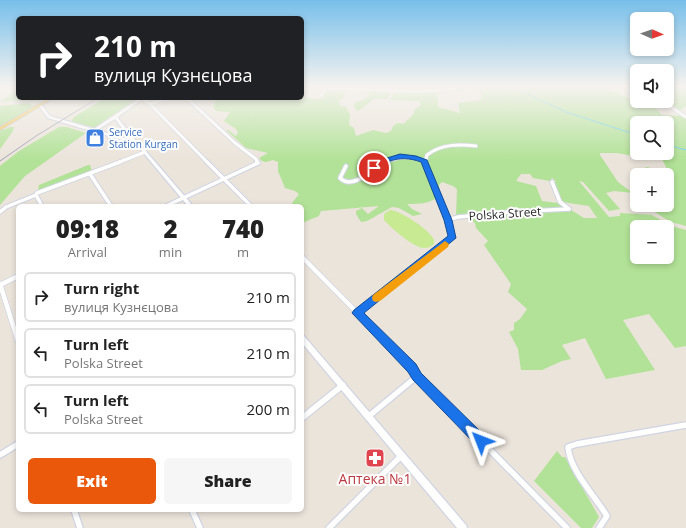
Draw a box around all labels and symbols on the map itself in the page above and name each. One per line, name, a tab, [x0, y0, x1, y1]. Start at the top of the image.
north arrow	[630, 12, 674, 56]
place label: Service Station Kurgan	[109, 125, 178, 151]
shop icon: Service Station Kurgan	[84, 127, 106, 149]
pin	[357, 151, 391, 185]
street label: Polska Street	[468, 202, 542, 225]
position arrow	[460, 420, 502, 462]
pharmacy icon: Аптека №1	[364, 447, 386, 469]
place label: Аптека №1	[339, 469, 411, 488]

